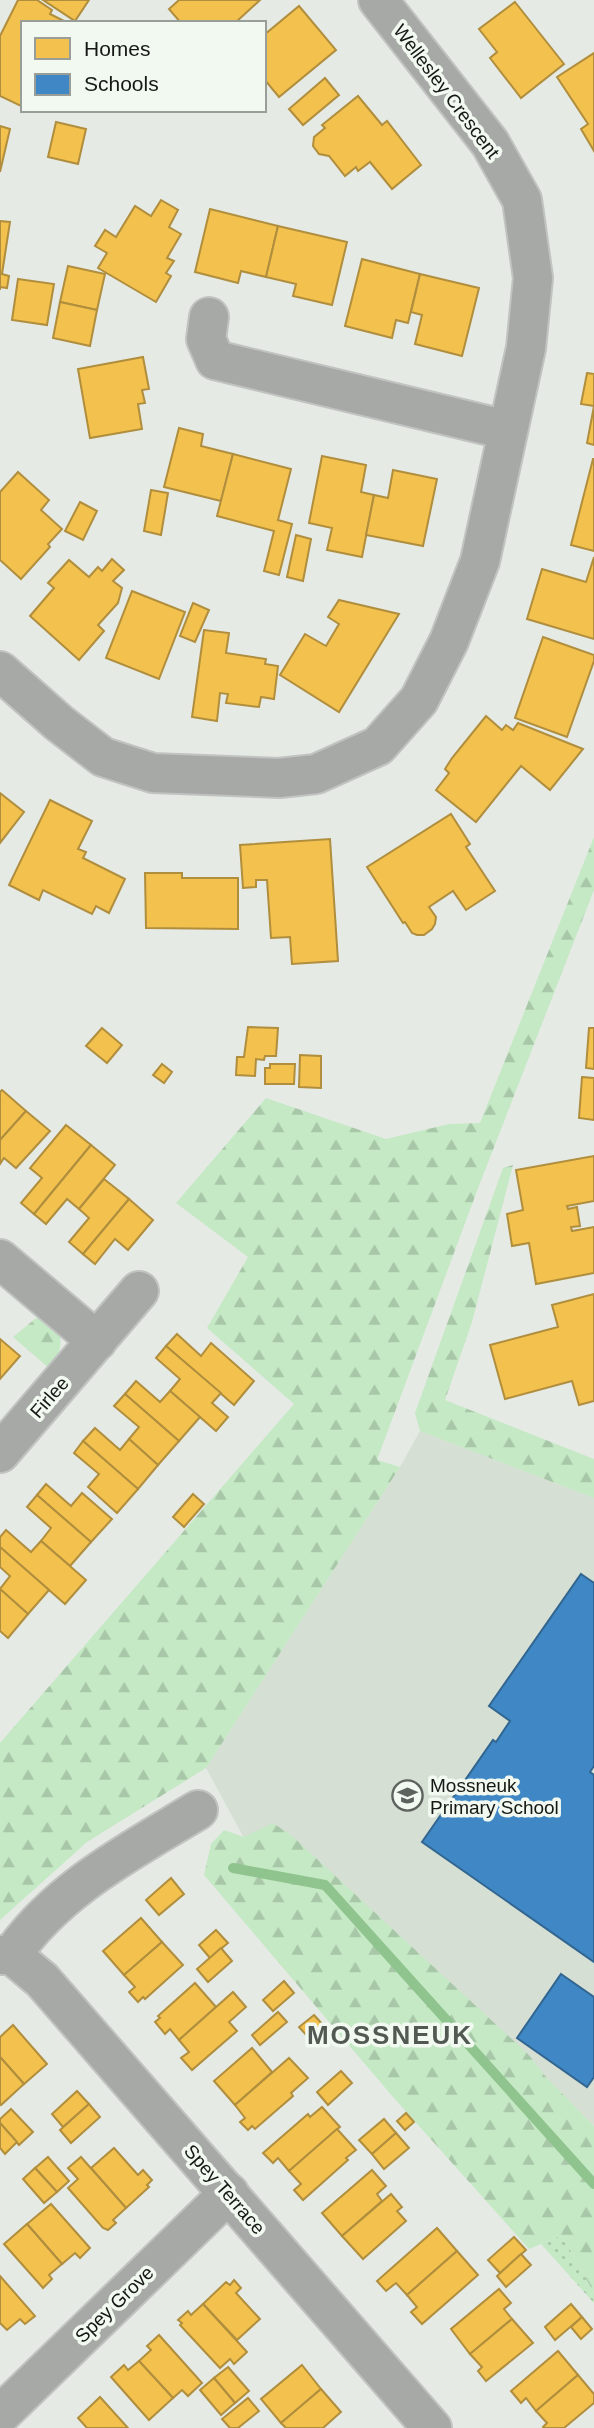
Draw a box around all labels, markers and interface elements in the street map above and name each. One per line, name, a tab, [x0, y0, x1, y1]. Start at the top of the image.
street label: Wellesley Crescent	[389, 20, 504, 163]
legend	[21, 21, 266, 112]
text: Homes	[84, 37, 151, 60]
text: Schools	[84, 72, 159, 95]
street label: Firlee	[26, 1373, 73, 1422]
place label: Mossneuk Primary School	[430, 1775, 559, 1818]
school or university icon: Mossneuk Primary School	[390, 1779, 424, 1813]
district label: MOSSNEUK	[307, 2020, 473, 2050]
street label: Spey Terrace	[180, 2140, 269, 2238]
street label: Spey Grove	[71, 2262, 158, 2347]

